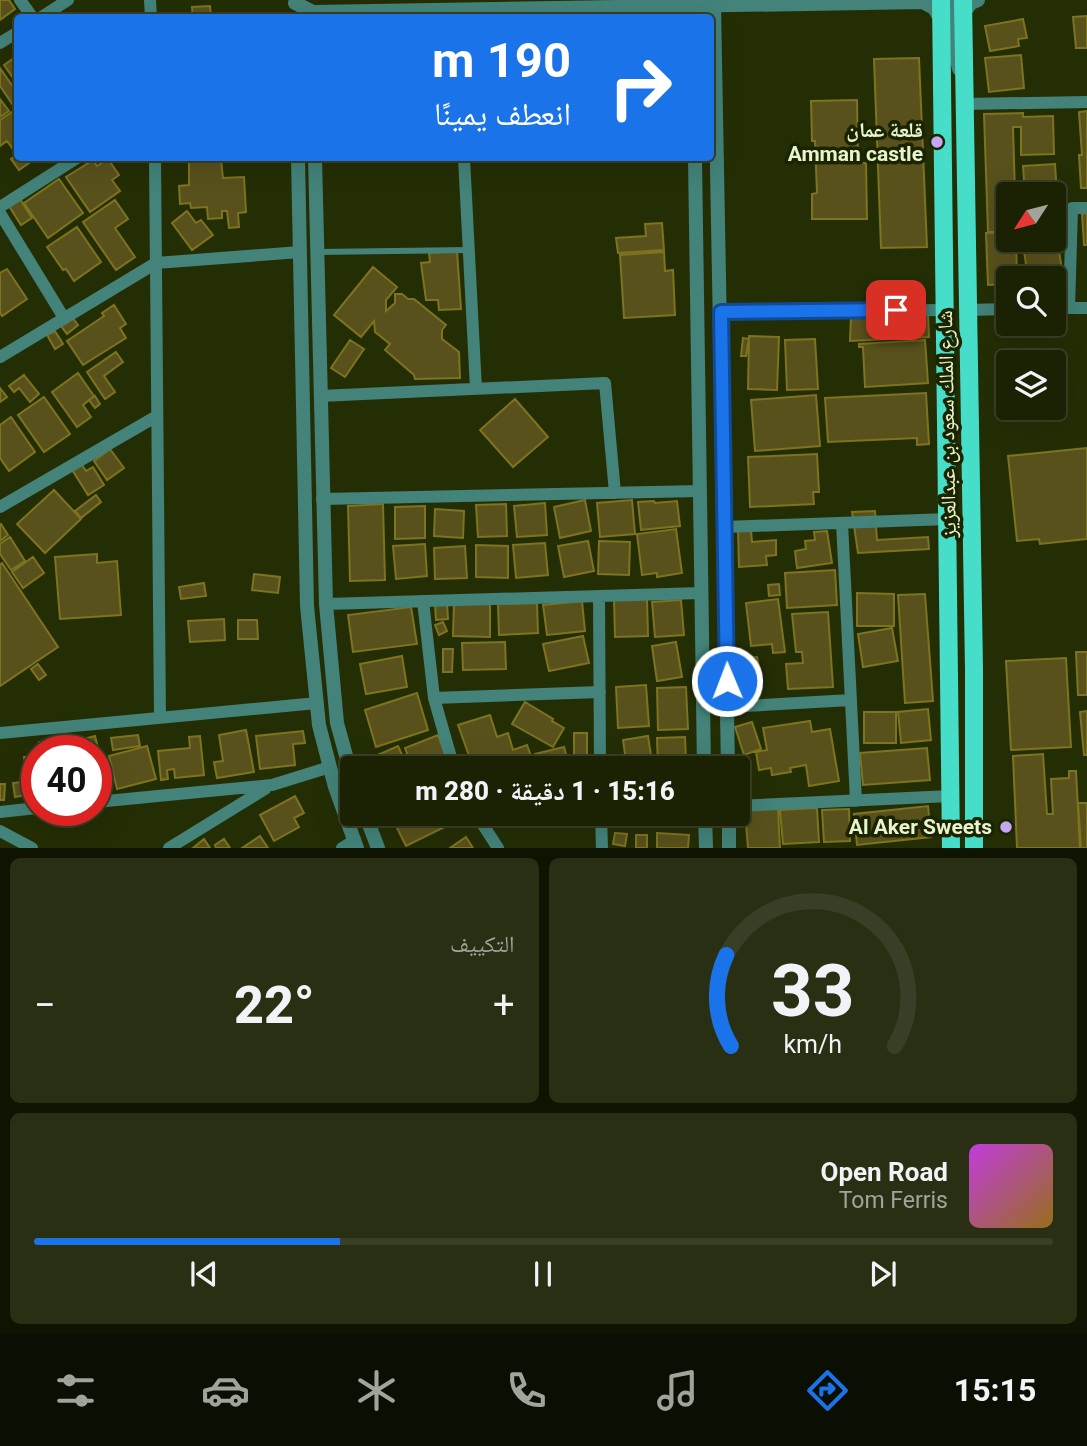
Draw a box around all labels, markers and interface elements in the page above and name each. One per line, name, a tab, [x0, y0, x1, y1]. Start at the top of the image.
text: 190 m	[432, 32, 571, 89]
icon: right	[595, 42, 686, 133]
text: انعطف يمينًا	[434, 95, 571, 133]
place label: قلعة عمان Amman castle	[788, 118, 923, 166]
marker: قلعة عمان Amman castle	[929, 134, 945, 150]
north arrow	[996, 182, 1066, 252]
map controls	[996, 182, 1066, 420]
button: search	[996, 266, 1066, 336]
pin	[866, 280, 926, 340]
icon: arrive	[877, 291, 915, 329]
street label: شارع الملك سعود بن عبدالعزيز	[933, 310, 962, 539]
button: layers	[996, 350, 1066, 420]
position arrow	[690, 644, 764, 718]
speed limit sign: 40	[21, 735, 112, 826]
text: 15:16 · 1 دقيقة · 280 m	[415, 776, 675, 806]
place label: Al Aker Sweets	[849, 815, 992, 839]
marker: Al Aker Sweets	[998, 819, 1014, 835]
text: التكييف	[450, 931, 515, 958]
text: 33	[771, 949, 855, 1035]
text: 22°	[234, 975, 315, 1036]
text: −	[34, 983, 56, 1027]
text: +	[493, 983, 514, 1027]
text: km/h	[783, 1030, 842, 1059]
text: Open Road	[820, 1157, 948, 1187]
text: Tom Ferris	[839, 1187, 948, 1214]
icon: previous	[185, 1255, 223, 1293]
icon: pause	[524, 1255, 562, 1293]
icon: next	[864, 1255, 902, 1293]
icon: filters	[51, 1366, 100, 1415]
icon: car	[201, 1366, 250, 1415]
icon: climate	[352, 1366, 401, 1415]
icon: phone	[502, 1366, 551, 1415]
icon: music	[653, 1366, 702, 1415]
icon: directions	[803, 1366, 852, 1415]
text: 15:15	[954, 1371, 1036, 1409]

